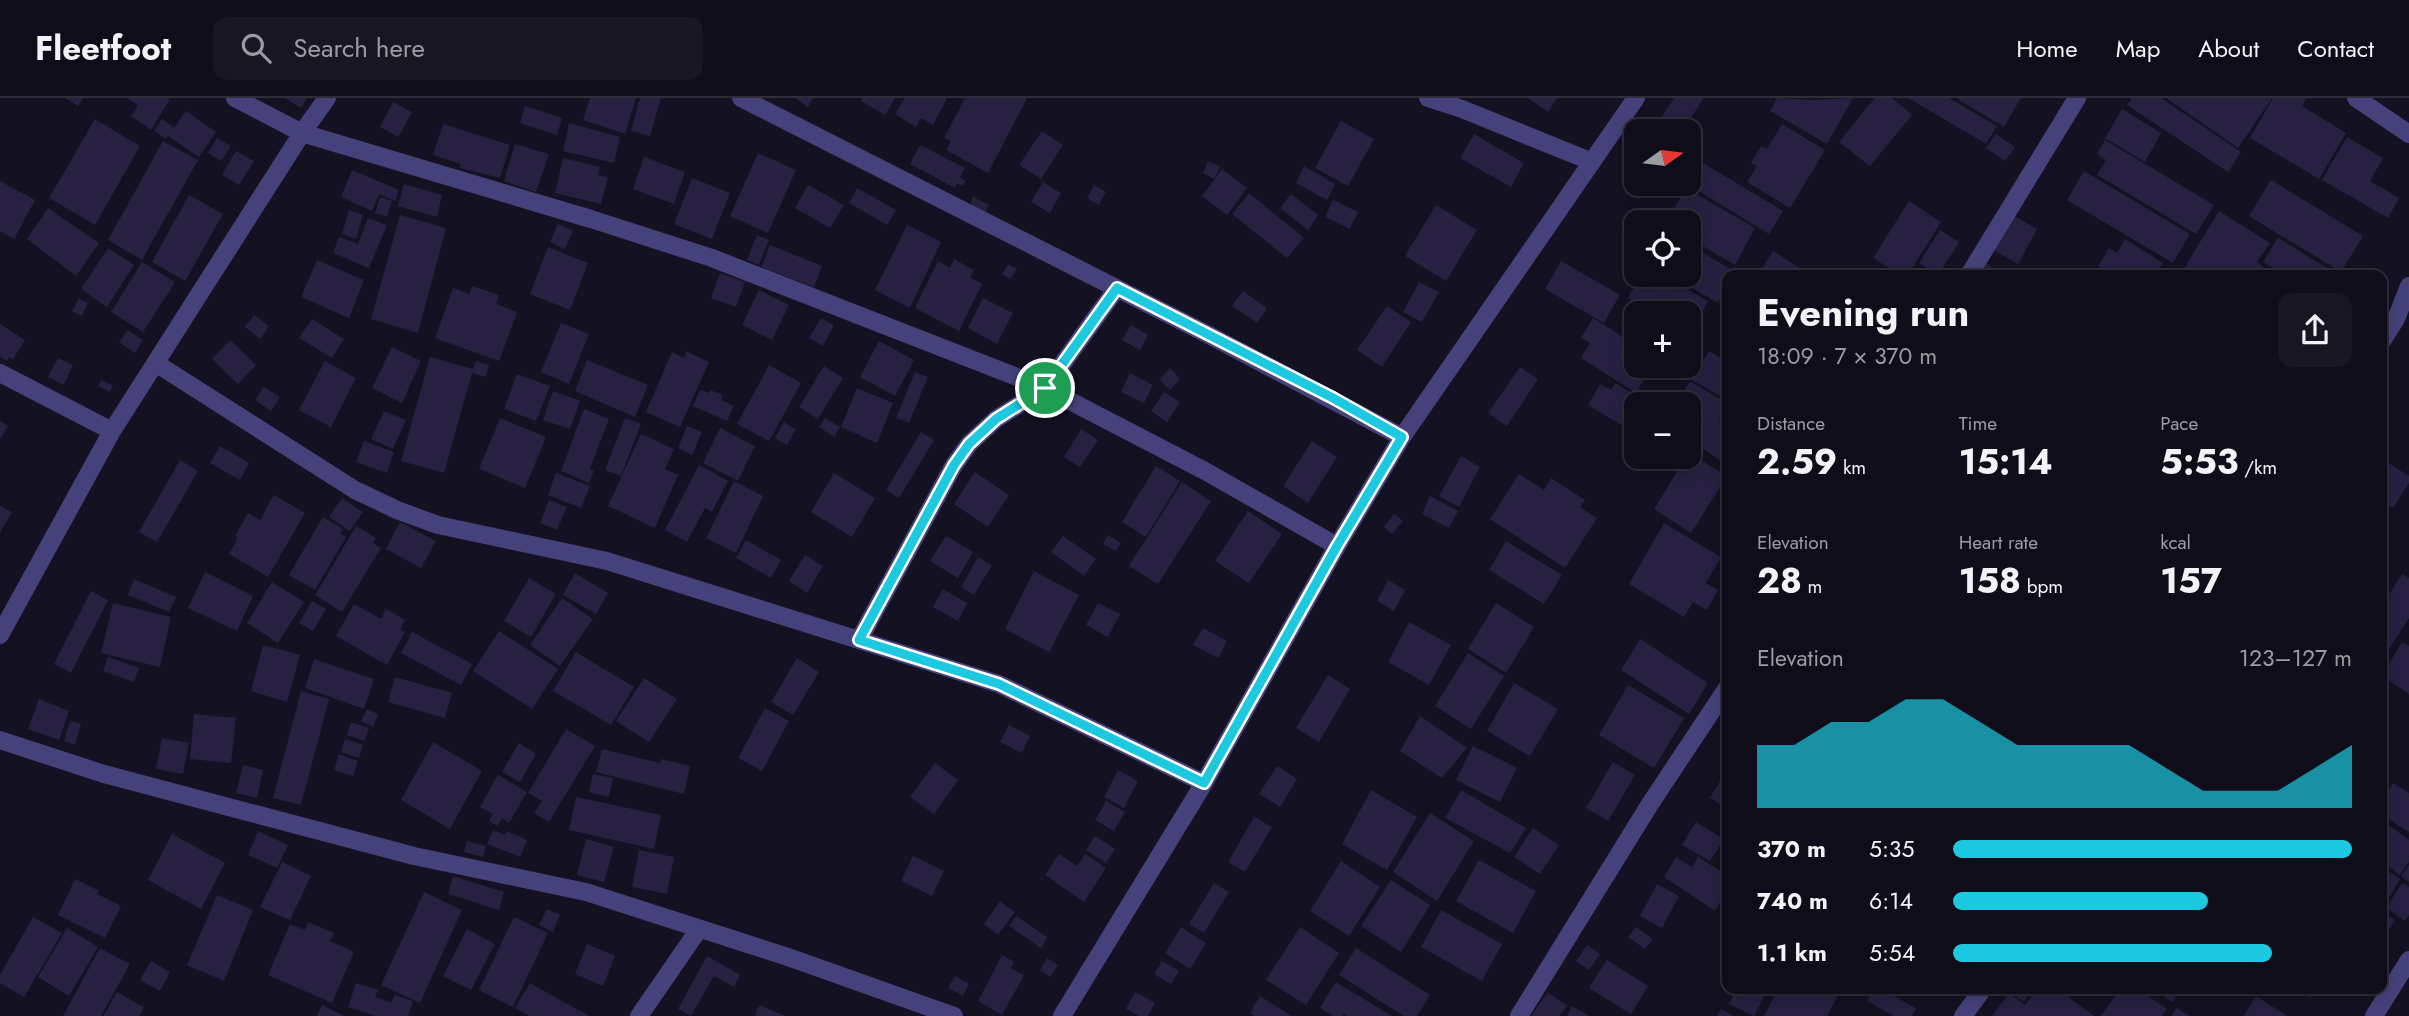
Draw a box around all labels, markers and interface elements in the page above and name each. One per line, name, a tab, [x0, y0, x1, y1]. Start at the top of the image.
search box	[213, 17, 703, 80]
text: Fleetfoot	[35, 25, 171, 72]
icon: search	[237, 29, 275, 67]
text: Search here	[293, 29, 425, 67]
text: Home	[2016, 31, 2078, 66]
text: Map	[2116, 31, 2160, 66]
text: About	[2198, 31, 2259, 66]
text: Contact	[2297, 31, 2374, 66]
north arrow	[1624, 119, 1701, 196]
map controls	[1624, 119, 1701, 469]
button: locate	[1624, 210, 1701, 287]
text: Evening run	[1757, 285, 1969, 340]
button: share	[2278, 293, 2352, 367]
button: +	[1624, 301, 1701, 378]
text: 18:09 · 7 × 370 m	[1757, 339, 1937, 373]
pin	[1015, 358, 1075, 418]
icon: arrive	[1026, 369, 1064, 407]
button: −	[1624, 392, 1701, 469]
text: Distance	[1757, 410, 1825, 437]
text: Time	[1959, 410, 1997, 437]
text: Pace	[2160, 410, 2198, 437]
text: 2.59	[1757, 437, 1837, 487]
text: 15:14	[1959, 437, 2053, 487]
text: 5:53	[2160, 437, 2238, 487]
text: km	[1837, 454, 1866, 481]
text: /km	[2238, 454, 2277, 481]
text: Elevation	[1757, 529, 1829, 556]
text: Heart rate	[1959, 529, 2038, 556]
text: kcal	[2160, 529, 2191, 556]
text: 28	[1757, 556, 1802, 606]
text: 158	[1959, 556, 2021, 606]
text: 157	[2160, 556, 2222, 606]
text: m	[1802, 573, 1822, 600]
text: bpm	[2021, 573, 2063, 600]
text: Elevation	[1757, 641, 1844, 675]
text: 123–127 m	[2239, 641, 2352, 675]
text: 370 m	[1757, 832, 1826, 866]
text: 5:35	[1869, 832, 1914, 866]
text: 740 m	[1757, 884, 1828, 918]
text: 6:14	[1869, 884, 1913, 918]
text: 1.1 km	[1757, 936, 1827, 970]
text: 5:54	[1869, 936, 1915, 970]

